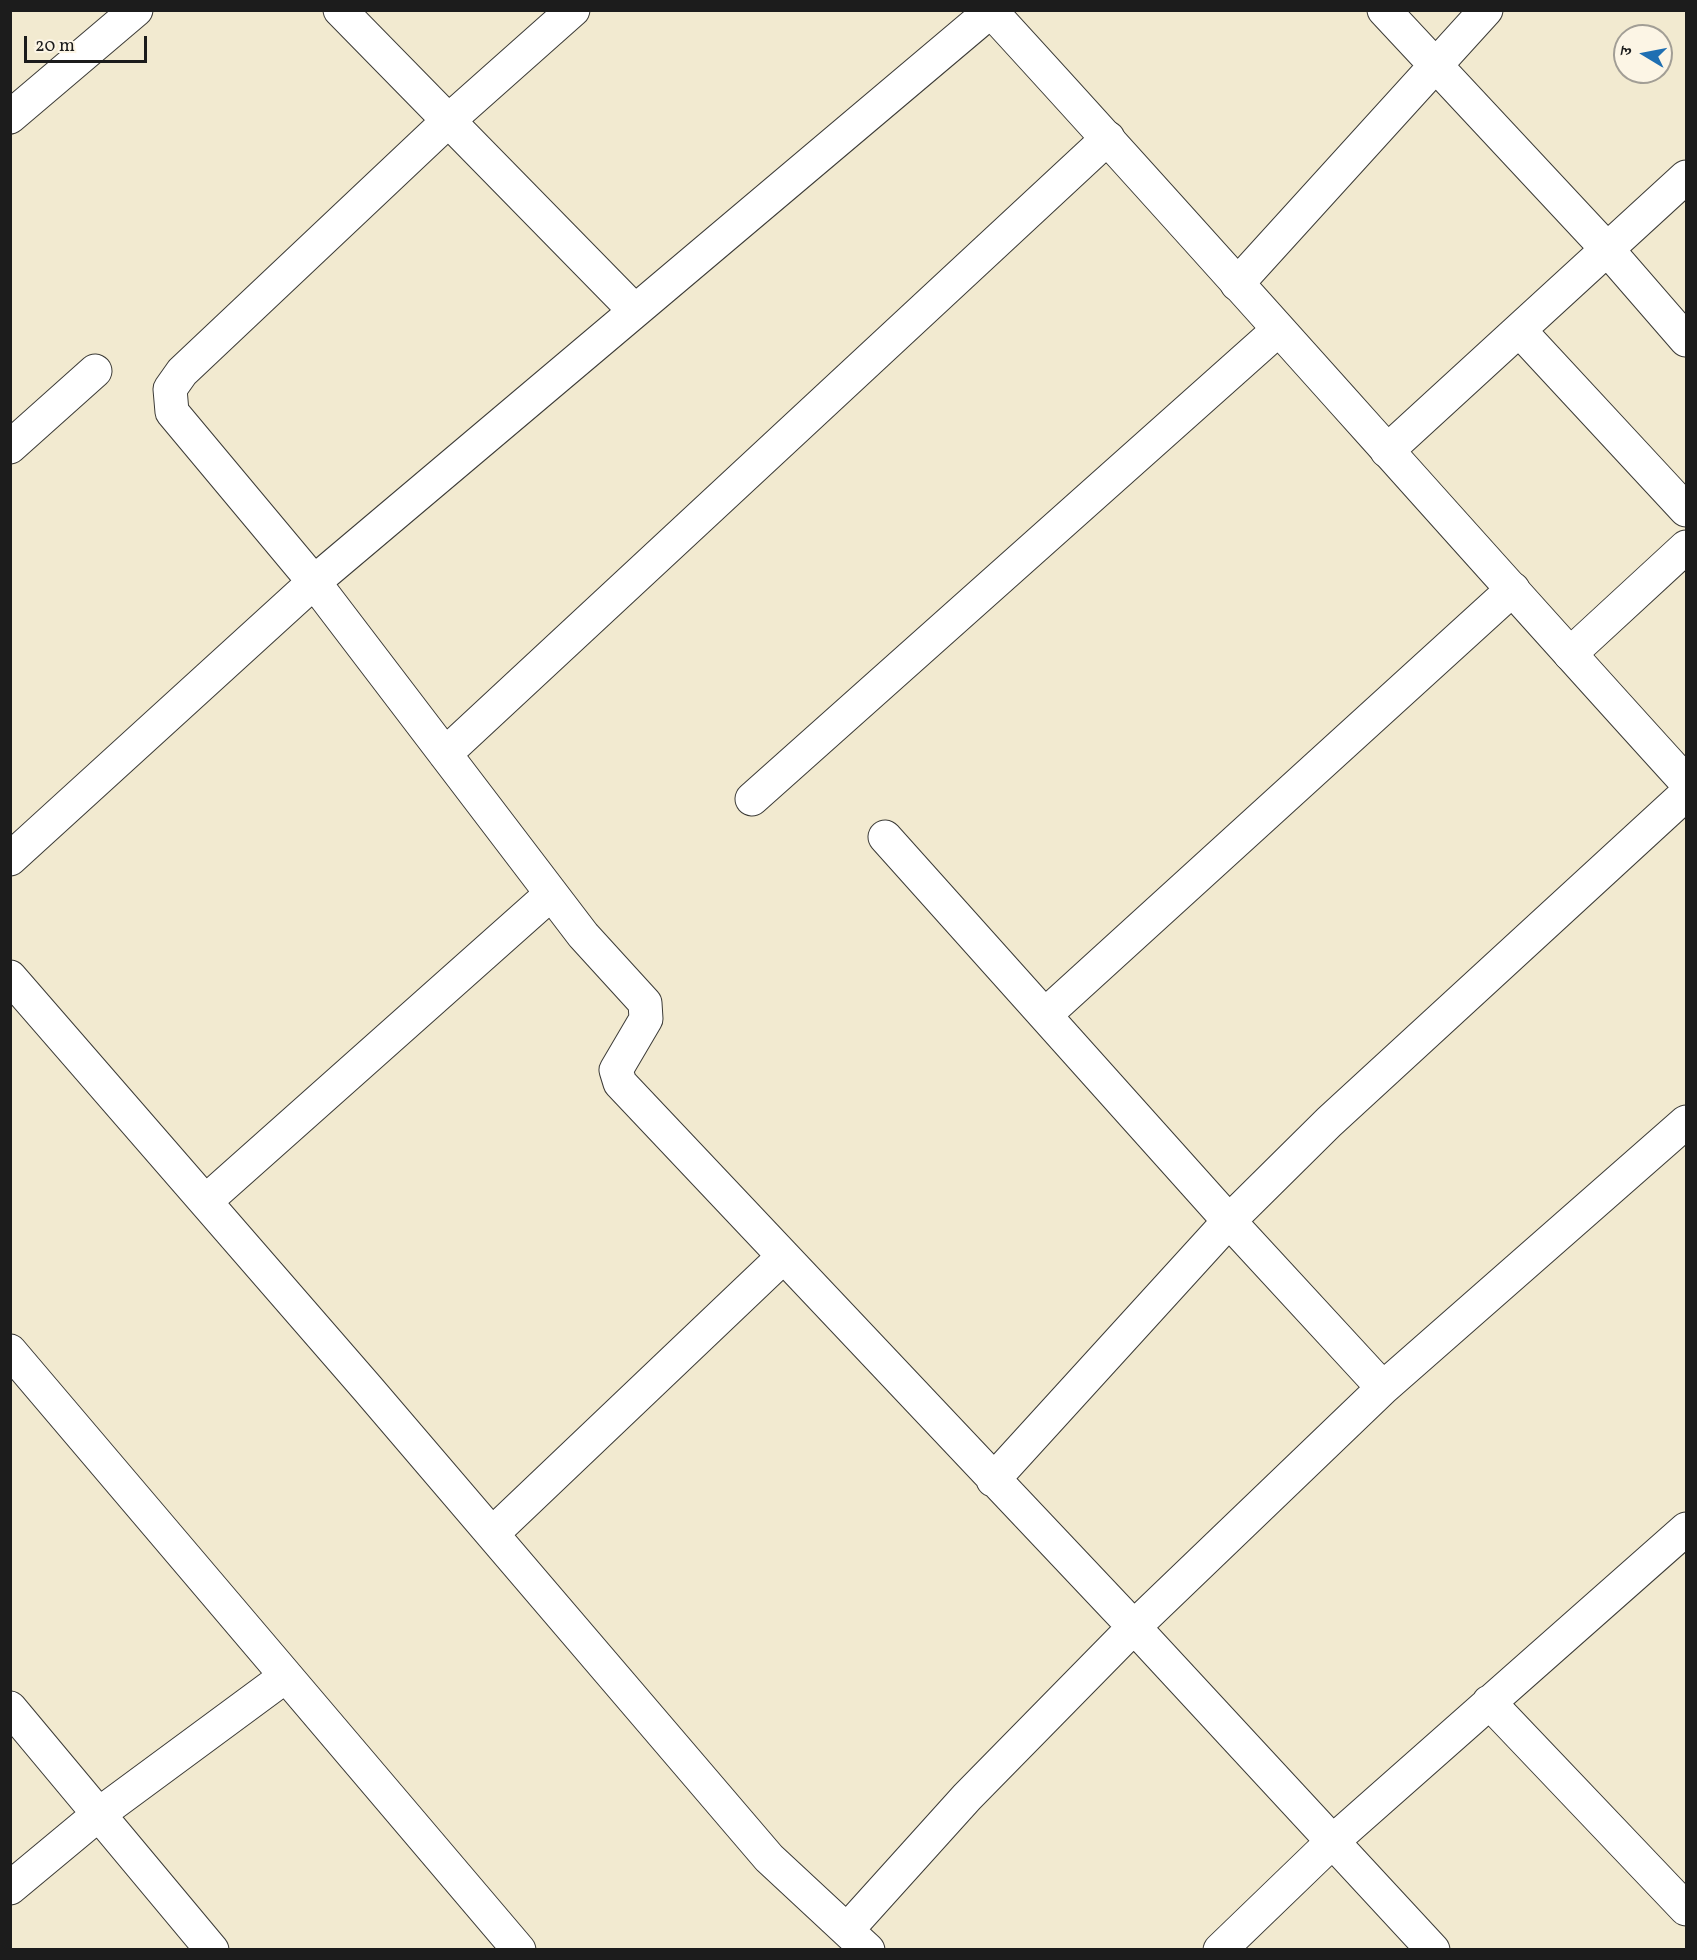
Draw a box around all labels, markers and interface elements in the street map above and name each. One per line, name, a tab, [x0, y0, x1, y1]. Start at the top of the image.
scale bar	[27, 24, 150, 62]
north arrow	[1613, 24, 1673, 84]
text: 20 m	[35, 34, 75, 59]
text: उ	[1616, 45, 1639, 57]

